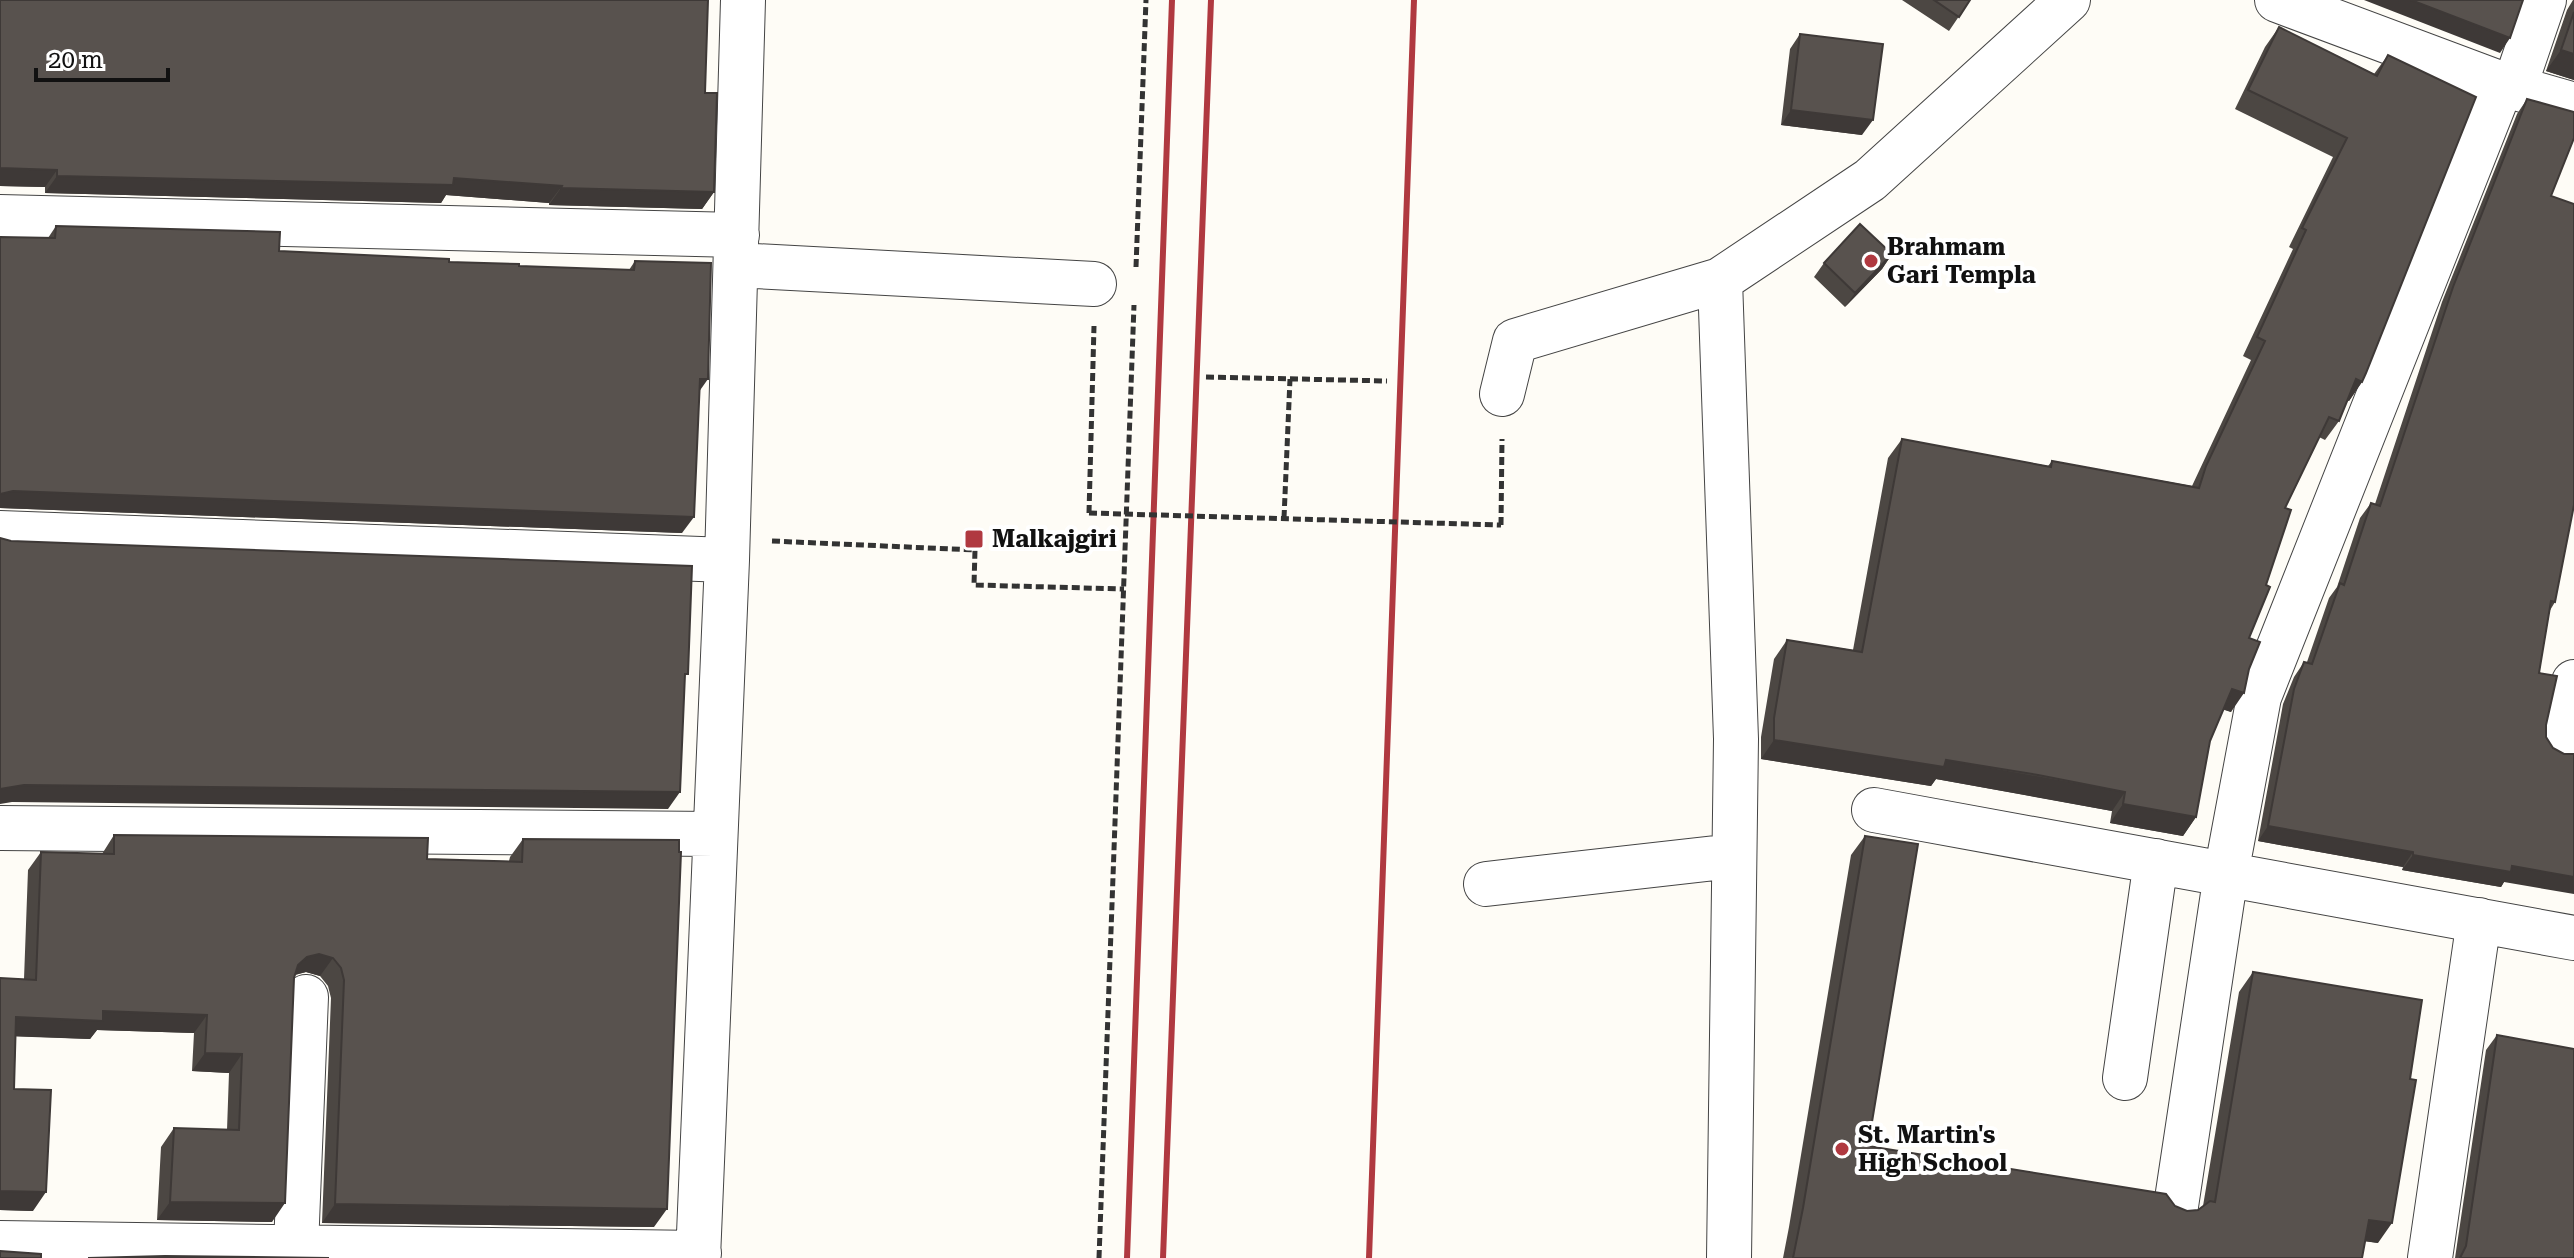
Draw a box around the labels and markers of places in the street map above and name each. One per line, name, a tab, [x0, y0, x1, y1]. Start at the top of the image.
place label: Brahmam Gari Templa	[1887, 233, 2036, 289]
marker: Brahmam Gari Templa	[1862, 252, 1880, 270]
place label: Malkajgiri	[992, 525, 1117, 553]
marker: Malkajgiri	[963, 528, 985, 550]
place label: St. Martin's High School	[1858, 1121, 2007, 1177]
marker: St. Martin's High School	[1833, 1140, 1851, 1158]

